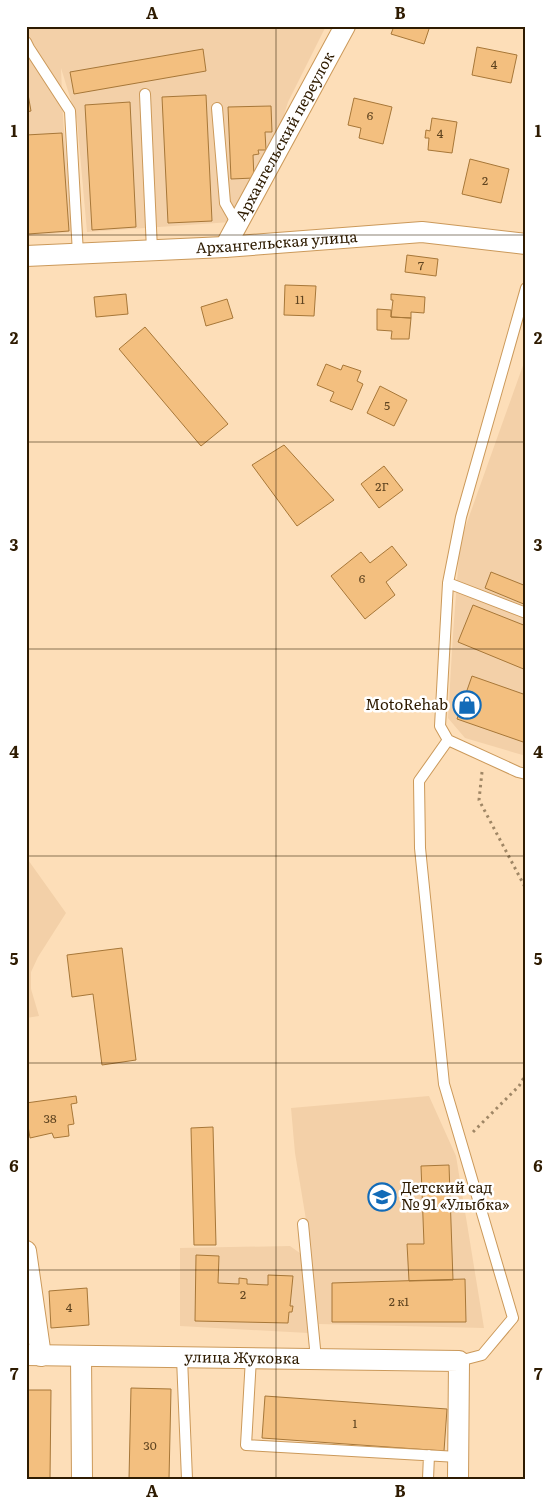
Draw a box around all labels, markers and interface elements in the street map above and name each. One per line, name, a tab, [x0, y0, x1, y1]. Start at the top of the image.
text: A	[146, 0, 158, 24]
text: B	[394, 0, 406, 24]
street label: Архангельский переулок	[229, 47, 339, 224]
house number: 4	[491, 55, 498, 73]
house number: 6	[367, 106, 374, 124]
text: 1	[11, 118, 18, 142]
text: 1	[535, 118, 542, 142]
house number: 4	[437, 124, 444, 142]
house number: 2	[482, 171, 488, 189]
street label: Архангельская улица	[195, 224, 359, 258]
house number: 7	[418, 256, 424, 274]
house number: 11	[295, 290, 305, 308]
text: 2	[10, 325, 19, 349]
text: 2	[534, 325, 543, 349]
house number: 5	[384, 396, 390, 414]
house number: 2Г	[375, 477, 389, 495]
text: 3	[10, 532, 19, 556]
text: 3	[534, 532, 543, 556]
house number: 6	[359, 569, 366, 587]
shop icon: MotoRehab	[452, 690, 482, 720]
place label: MotoRehab	[365, 692, 448, 715]
text: 4	[9, 739, 19, 763]
text: 4	[533, 739, 543, 763]
text: 5	[10, 946, 19, 970]
text: 5	[534, 946, 543, 970]
house number: 38	[43, 1109, 57, 1127]
text: 6	[9, 1153, 19, 1177]
text: 6	[533, 1153, 543, 1177]
place label: Детский сад № 91 «Улыбка»	[401, 1175, 510, 1215]
school or university icon: Детский сад № 91 «Улыбка»	[367, 1182, 397, 1212]
house number: 2	[240, 1285, 246, 1303]
house number: 2 к1	[389, 1292, 409, 1310]
house number: 4	[66, 1298, 73, 1316]
street label: улица Жуковка	[184, 1344, 301, 1369]
text: 7	[10, 1361, 19, 1385]
text: 7	[534, 1361, 543, 1385]
house number: 1	[353, 1414, 358, 1432]
house number: 30	[143, 1436, 157, 1454]
text: A	[146, 1478, 158, 1502]
text: B	[394, 1478, 406, 1502]

